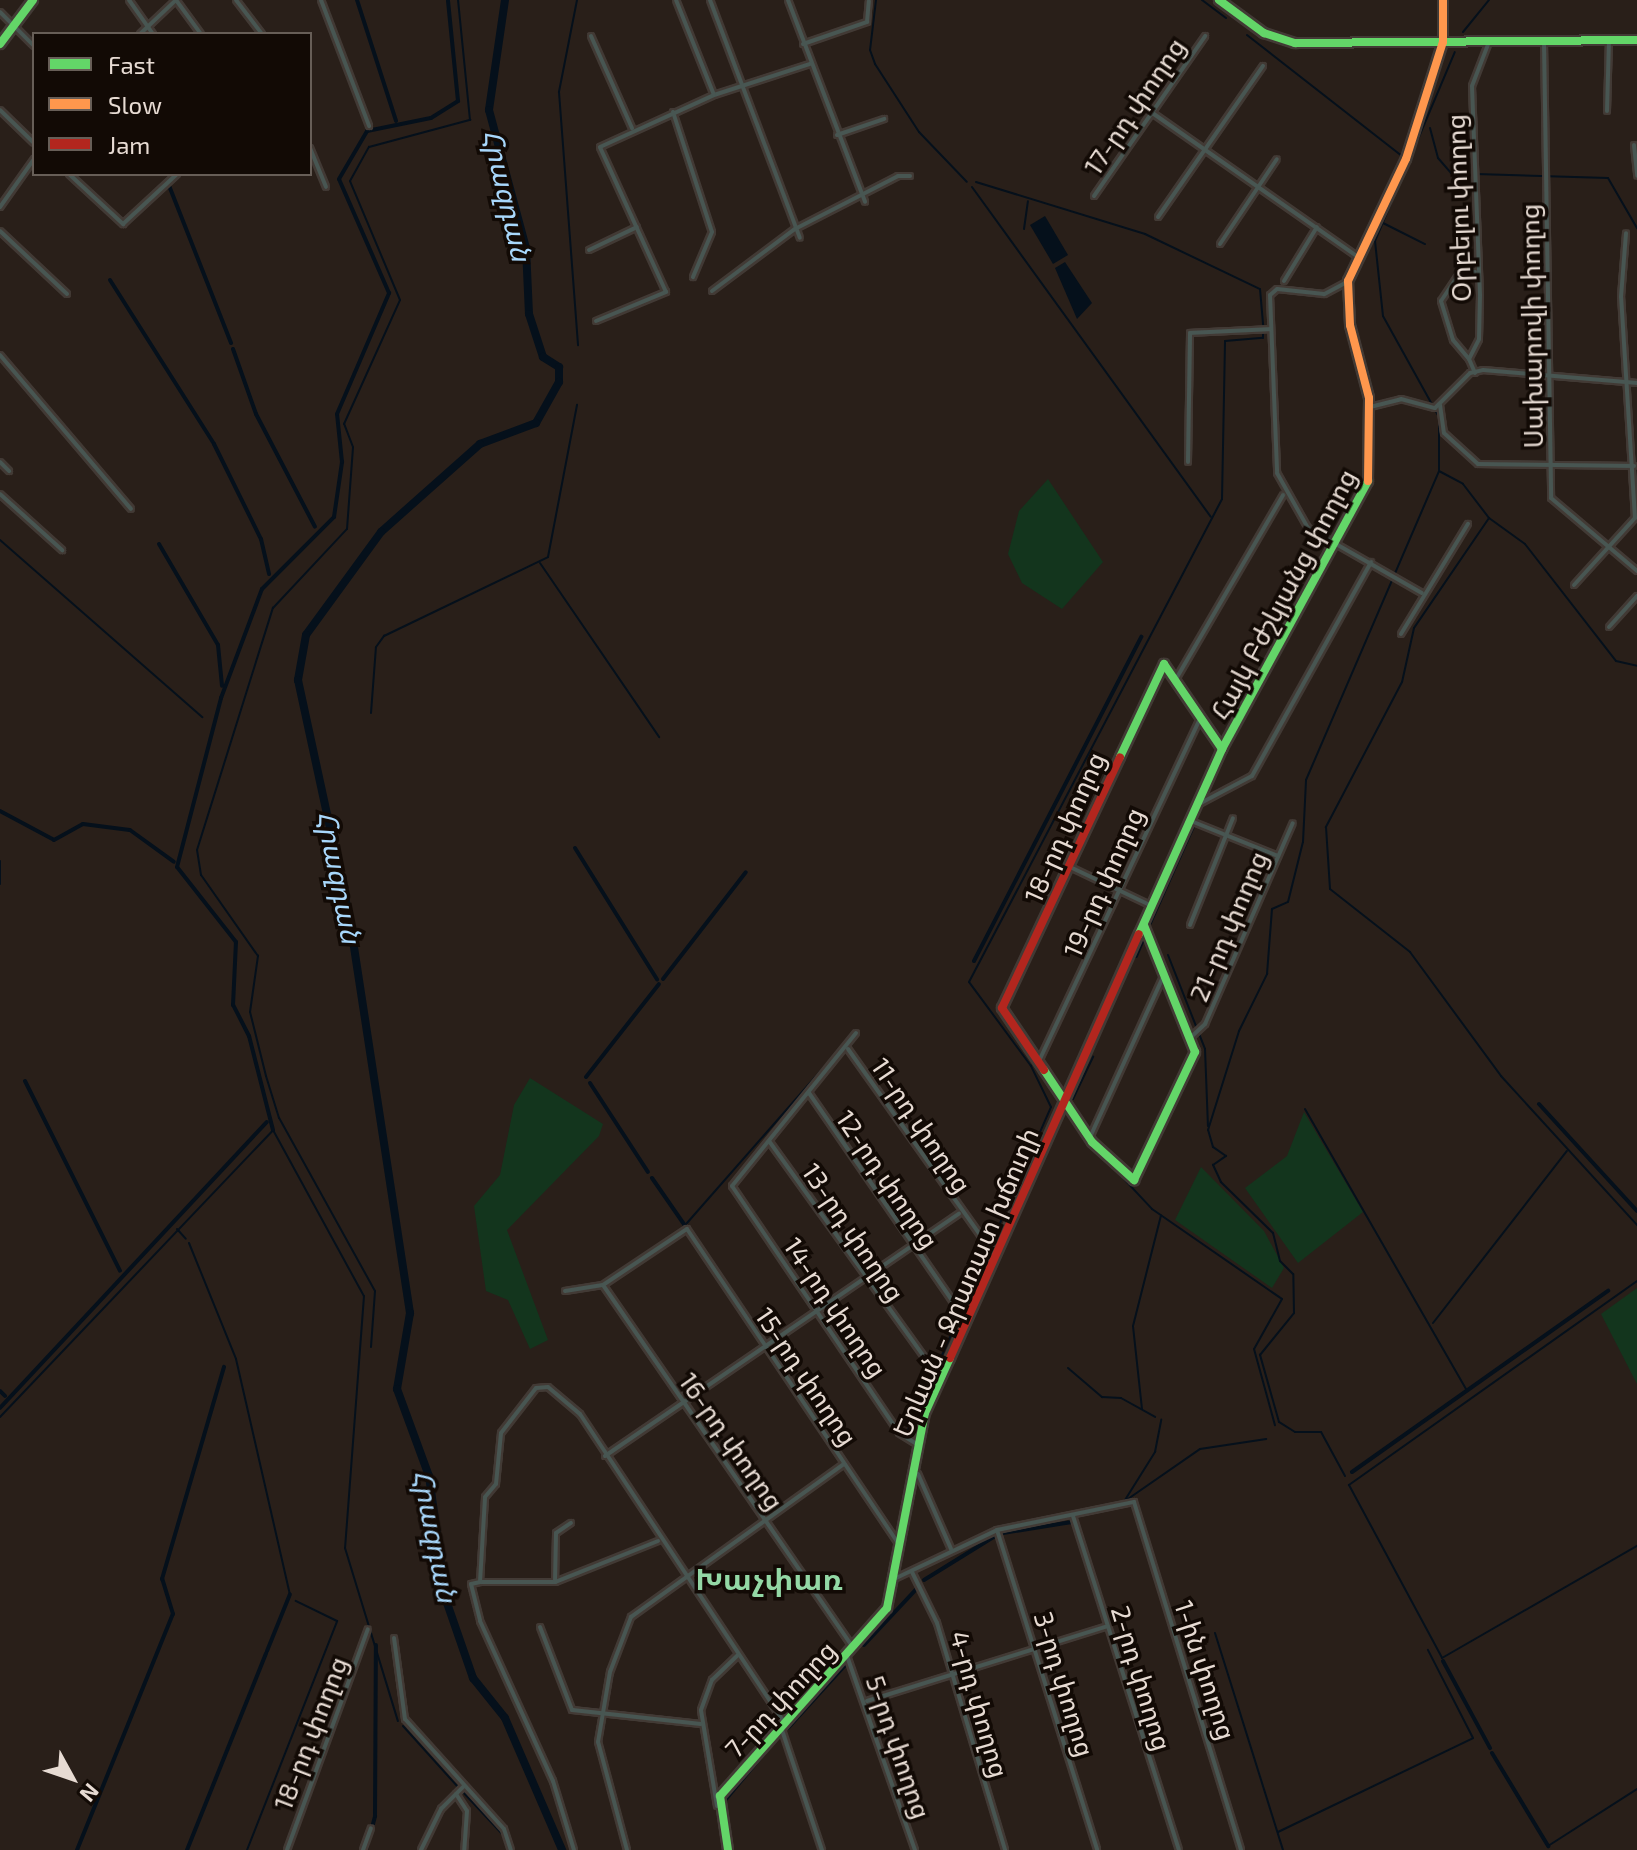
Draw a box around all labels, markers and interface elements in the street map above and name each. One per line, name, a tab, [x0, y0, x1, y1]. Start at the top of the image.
legend	[32, 32, 312, 176]
street label: 17-րդ փողոց	[1077, 32, 1191, 180]
text: Fast	[108, 50, 155, 79]
text: Slow	[108, 90, 162, 119]
street label: Օրբելու փողոց	[1439, 113, 1477, 303]
water label: Հրազդան	[477, 126, 539, 264]
text: Jam	[108, 130, 150, 159]
street label: Սախարովի փողոց	[1513, 203, 1549, 449]
street label: Հայկ Բժշկյանց փողոց	[1204, 463, 1362, 725]
street label: 18-րդ փողոց	[1017, 747, 1111, 907]
street label: 19-րդ փողոց	[1056, 802, 1150, 962]
water label: Հրազդան	[311, 808, 369, 946]
street label: 21-րդ փողոց	[1182, 846, 1274, 1006]
street label: 11-րդ փողոց	[865, 1052, 979, 1198]
street label: 12-րդ փողոց	[830, 1104, 946, 1254]
street label: Երևան - Ջրառատ խճուղի	[886, 1123, 1044, 1441]
street label: 13-րդ փողոց	[796, 1157, 912, 1307]
street label: 14-րդ փողոց	[778, 1231, 894, 1383]
street label: 15-րդ փողոց	[749, 1301, 865, 1451]
street label: 16-րդ փողոց	[673, 1366, 791, 1516]
water label: Հրազդան	[407, 1467, 465, 1605]
district label: Խաչփառ	[695, 1560, 843, 1596]
street label: 1-ին փողոց	[1169, 1596, 1243, 1744]
street label: 2-րդ փողոց	[1105, 1602, 1179, 1754]
street label: 3-րդ փողոց	[1028, 1608, 1102, 1760]
street label: 4-րդ փողոց	[944, 1627, 1016, 1781]
street label: 7-րդ փողոց	[718, 1634, 842, 1764]
street label: 18-րդ փողոց	[266, 1652, 354, 1814]
street label: 5-րդ փողոց	[860, 1671, 938, 1823]
north arrow	[32, 1738, 112, 1818]
text: N	[75, 1779, 105, 1808]

